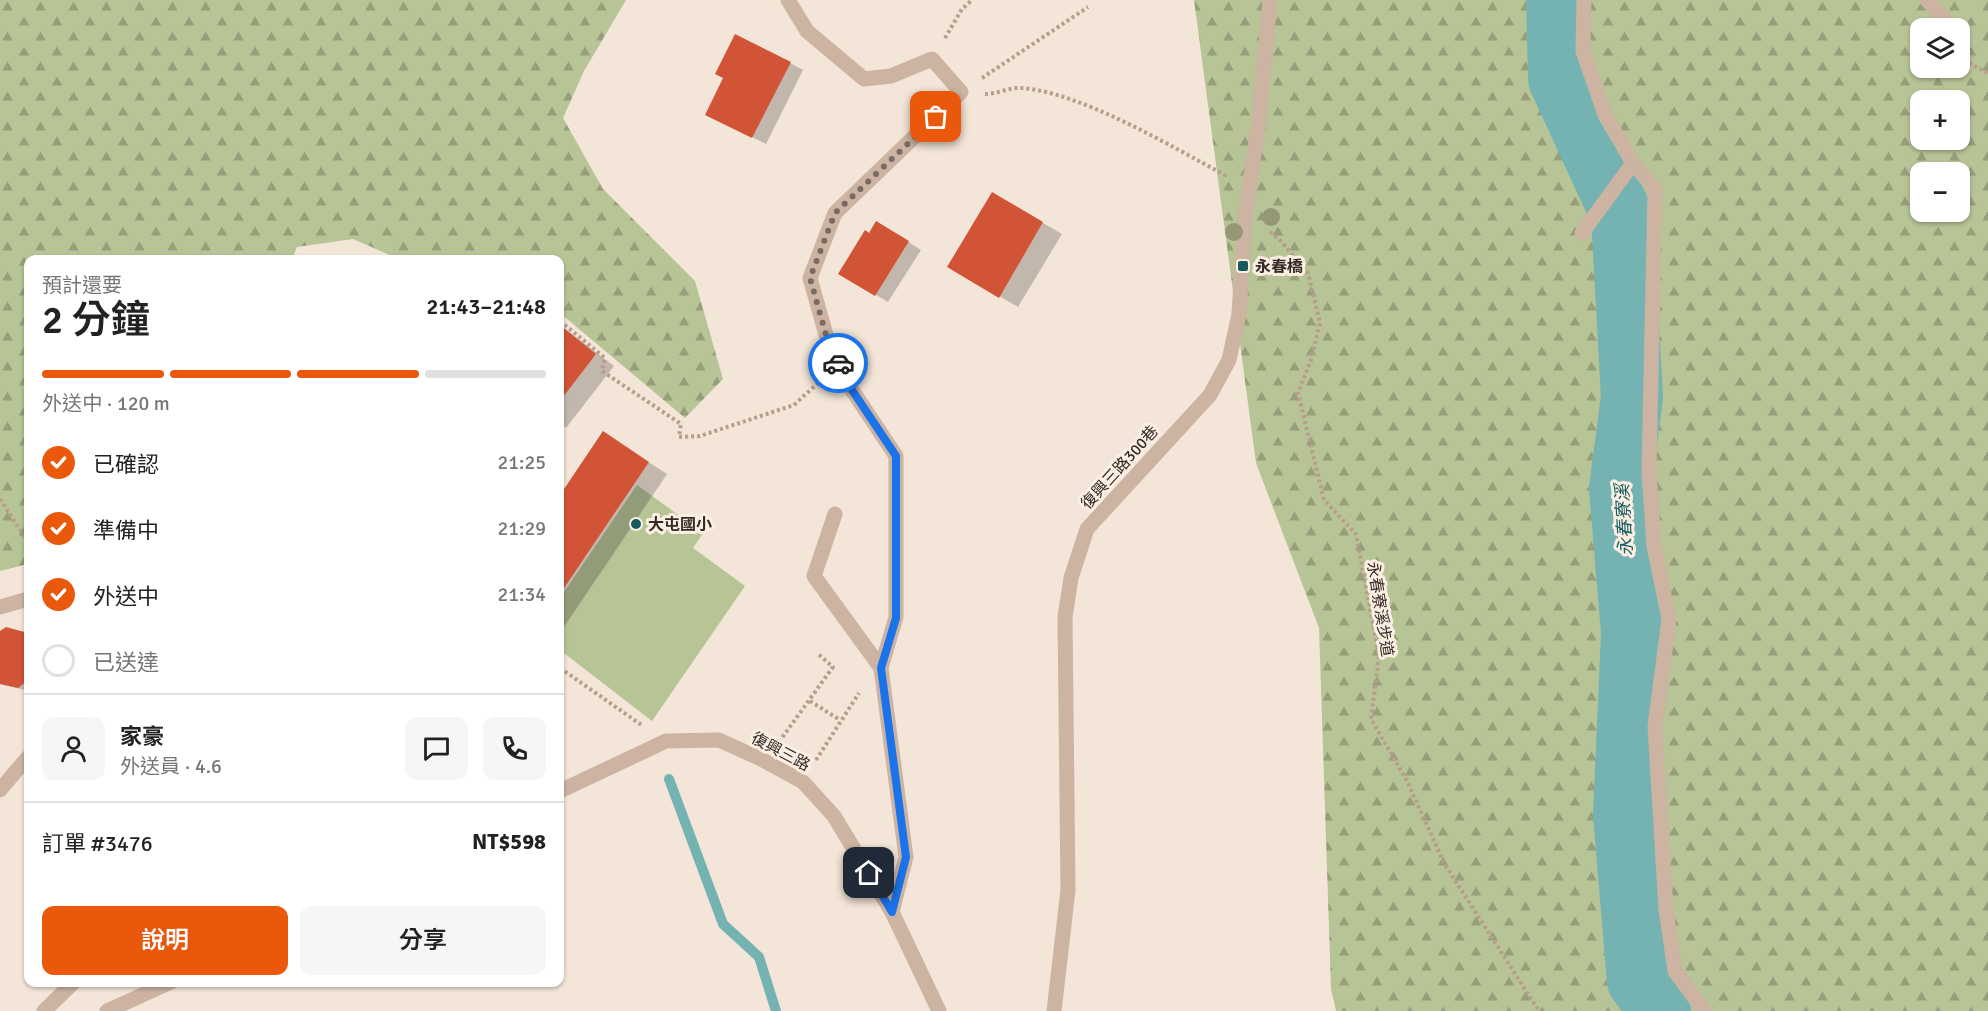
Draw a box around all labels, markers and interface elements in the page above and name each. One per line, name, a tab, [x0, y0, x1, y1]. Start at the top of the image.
map controls	[1910, 18, 1970, 222]
button: layers	[1910, 18, 1970, 78]
button: +	[1910, 90, 1970, 150]
pin	[910, 91, 961, 142]
icon: bag	[919, 100, 952, 133]
button: −	[1910, 162, 1970, 222]
place label: 永春橋	[1255, 257, 1303, 277]
marker: 永春橋	[1236, 259, 1250, 273]
text: 預計還要	[42, 273, 122, 298]
text: 21:43–21:48	[427, 293, 546, 320]
text: 2 分鐘	[42, 296, 150, 344]
courier	[808, 333, 868, 393]
icon: car	[822, 347, 855, 380]
text: 外送中 · 120 m	[42, 391, 170, 416]
street label: 復興三路300巷	[1077, 422, 1163, 514]
icon: check	[42, 446, 75, 479]
text: 21:25	[497, 450, 546, 475]
text: 已確認	[93, 451, 159, 478]
water label: 永春寮溪	[1611, 480, 1637, 557]
icon: check	[42, 512, 75, 545]
place label: 大屯國小	[648, 515, 712, 535]
text: 21:29	[497, 516, 546, 541]
text: 準備中	[93, 517, 159, 544]
marker: 大屯國小	[629, 517, 643, 531]
street label: 永春寮溪步道	[1363, 560, 1397, 658]
icon: check	[42, 578, 75, 611]
text: 21:34	[497, 582, 546, 607]
text: 外送中	[93, 583, 159, 610]
text: 已送達	[93, 649, 159, 676]
button: person	[42, 717, 105, 780]
button: chat	[405, 717, 468, 780]
button: phone	[483, 717, 546, 780]
text: 家豪	[120, 723, 164, 750]
street label: 復興三路	[748, 728, 813, 776]
text: 外送員 · 4.6	[120, 754, 222, 779]
text: NT$598	[472, 828, 546, 855]
text: 訂單 #3476	[42, 830, 153, 857]
pin	[843, 847, 894, 898]
icon: home	[852, 856, 885, 889]
button: 說明	[42, 906, 288, 975]
button: 分享	[300, 906, 546, 975]

